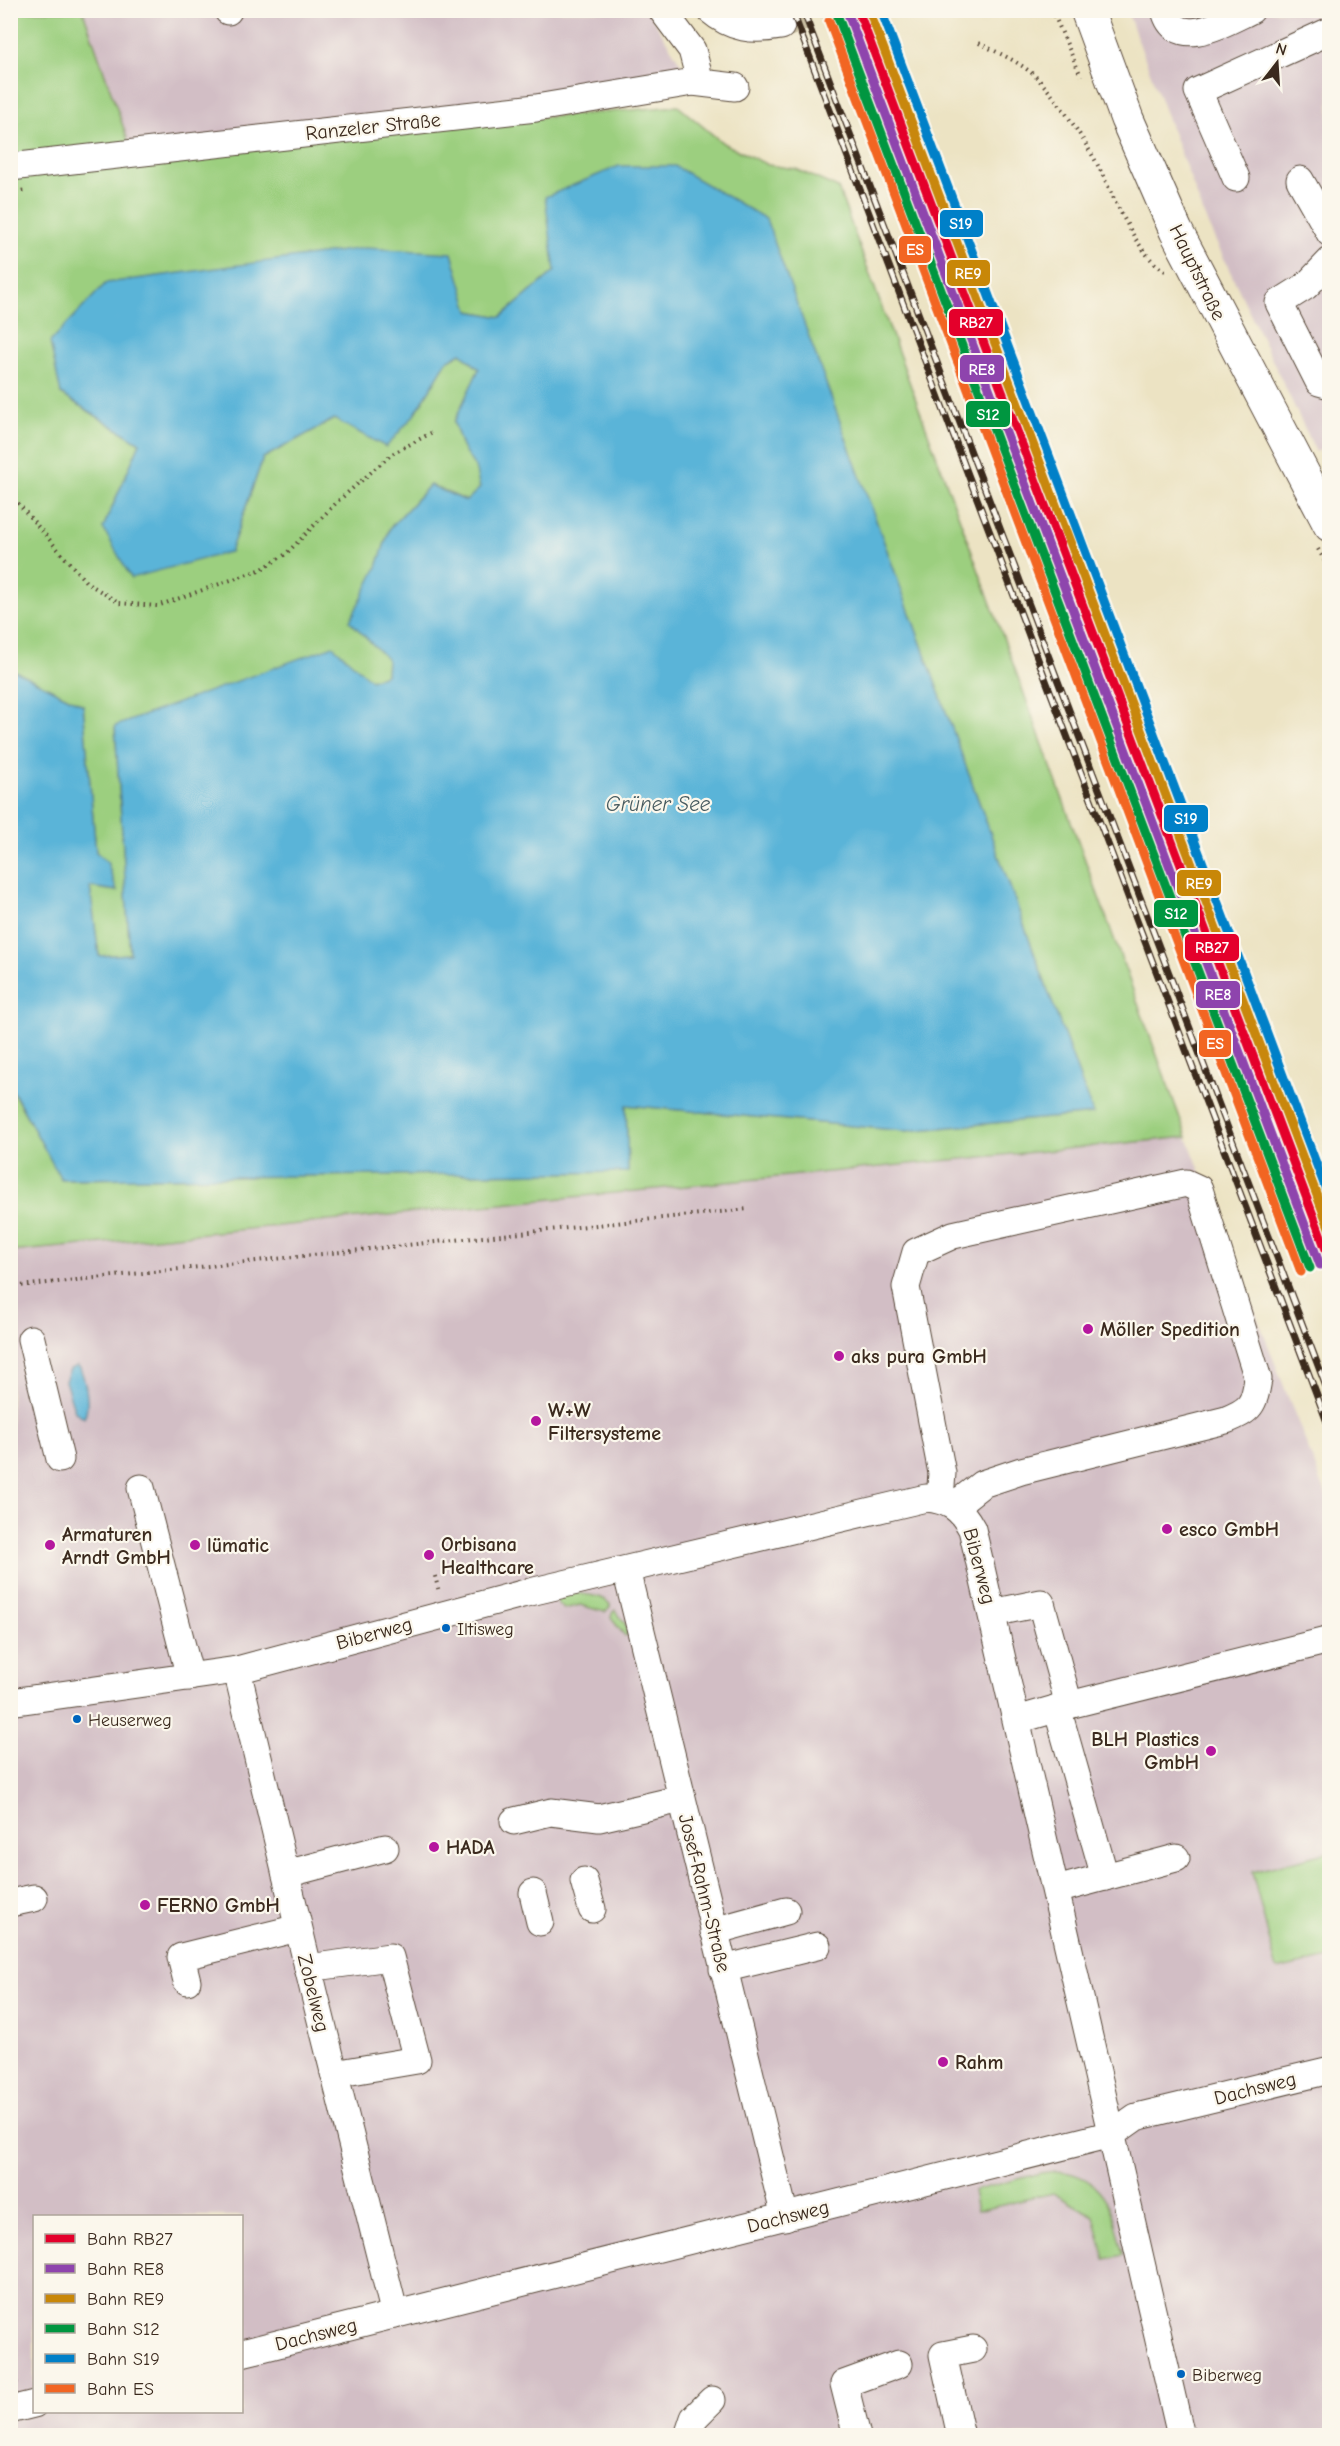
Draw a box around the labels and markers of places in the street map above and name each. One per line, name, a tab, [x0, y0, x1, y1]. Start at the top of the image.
place label: Möller Spedition	[1100, 1318, 1240, 1341]
marker: Möller Spedition	[1081, 1322, 1095, 1336]
place label: aks pura GmbH	[851, 1345, 987, 1368]
marker: aks pura GmbH	[832, 1349, 846, 1363]
place label: W+W Filtersysteme	[548, 1399, 661, 1445]
marker: W+W Filtersysteme	[529, 1414, 543, 1428]
place label: esco GmbH	[1179, 1518, 1279, 1541]
marker: esco GmbH	[1160, 1522, 1174, 1536]
place label: Armaturen Arndt GmbH	[62, 1523, 171, 1569]
place label: Orbisana Healthcare	[441, 1533, 534, 1579]
place label: lümatic	[207, 1534, 270, 1557]
marker: Armaturen Arndt GmbH	[43, 1538, 57, 1552]
marker: lümatic	[188, 1538, 202, 1552]
marker: Orbisana Healthcare	[422, 1548, 436, 1562]
place label: Iltisweg	[457, 1619, 514, 1640]
marker: Iltisweg	[440, 1622, 452, 1634]
place label: Heuserweg	[88, 1710, 172, 1731]
marker: Heuserweg	[71, 1713, 83, 1725]
place label: BLH Plastics GmbH	[1091, 1728, 1199, 1774]
marker: BLH Plastics GmbH	[1204, 1744, 1218, 1758]
place label: HADA	[446, 1836, 495, 1859]
marker: HADA	[427, 1840, 441, 1854]
place label: FERNO GmbH	[157, 1894, 280, 1917]
marker: FERNO GmbH	[138, 1898, 152, 1912]
place label: Rahm	[955, 2051, 1003, 2074]
marker: Rahm	[936, 2055, 950, 2069]
place label: Biberweg	[1192, 2365, 1262, 2386]
marker: Biberweg	[1175, 2368, 1187, 2380]

